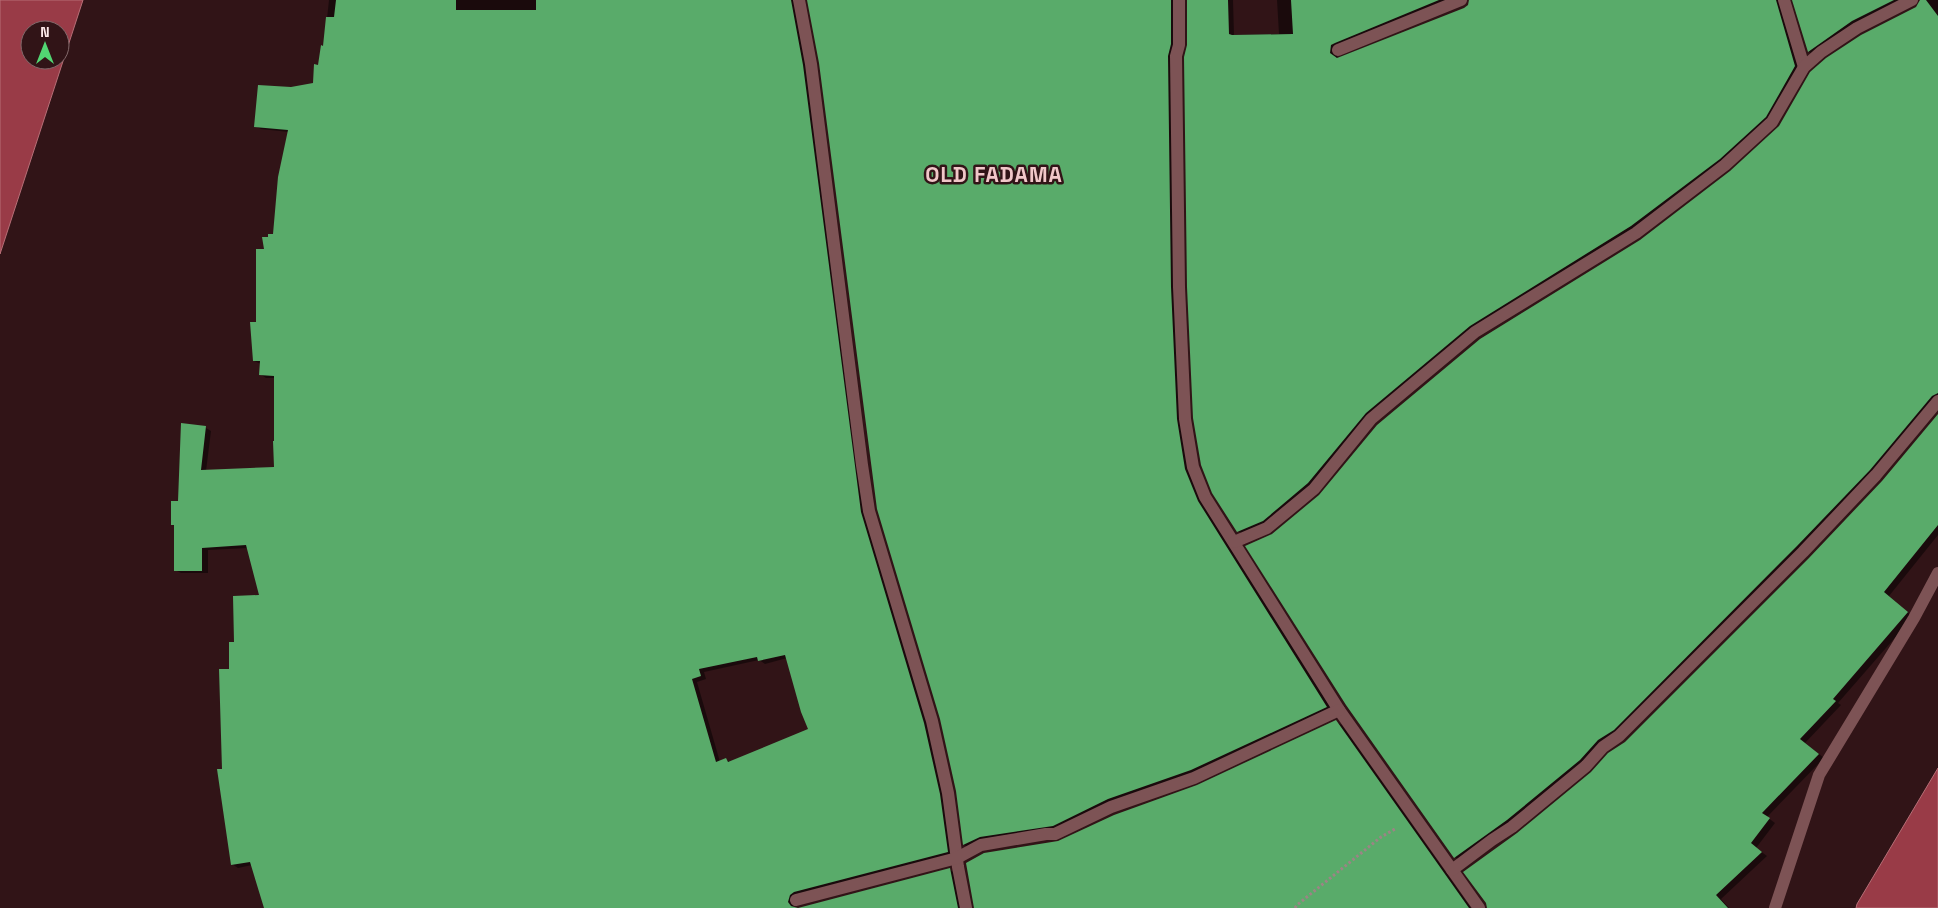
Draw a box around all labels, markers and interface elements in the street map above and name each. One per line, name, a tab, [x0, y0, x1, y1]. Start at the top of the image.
north arrow	[20, 20, 70, 70]
text: N	[40, 23, 50, 41]
district label: OLD FADAMA	[925, 161, 1063, 188]

